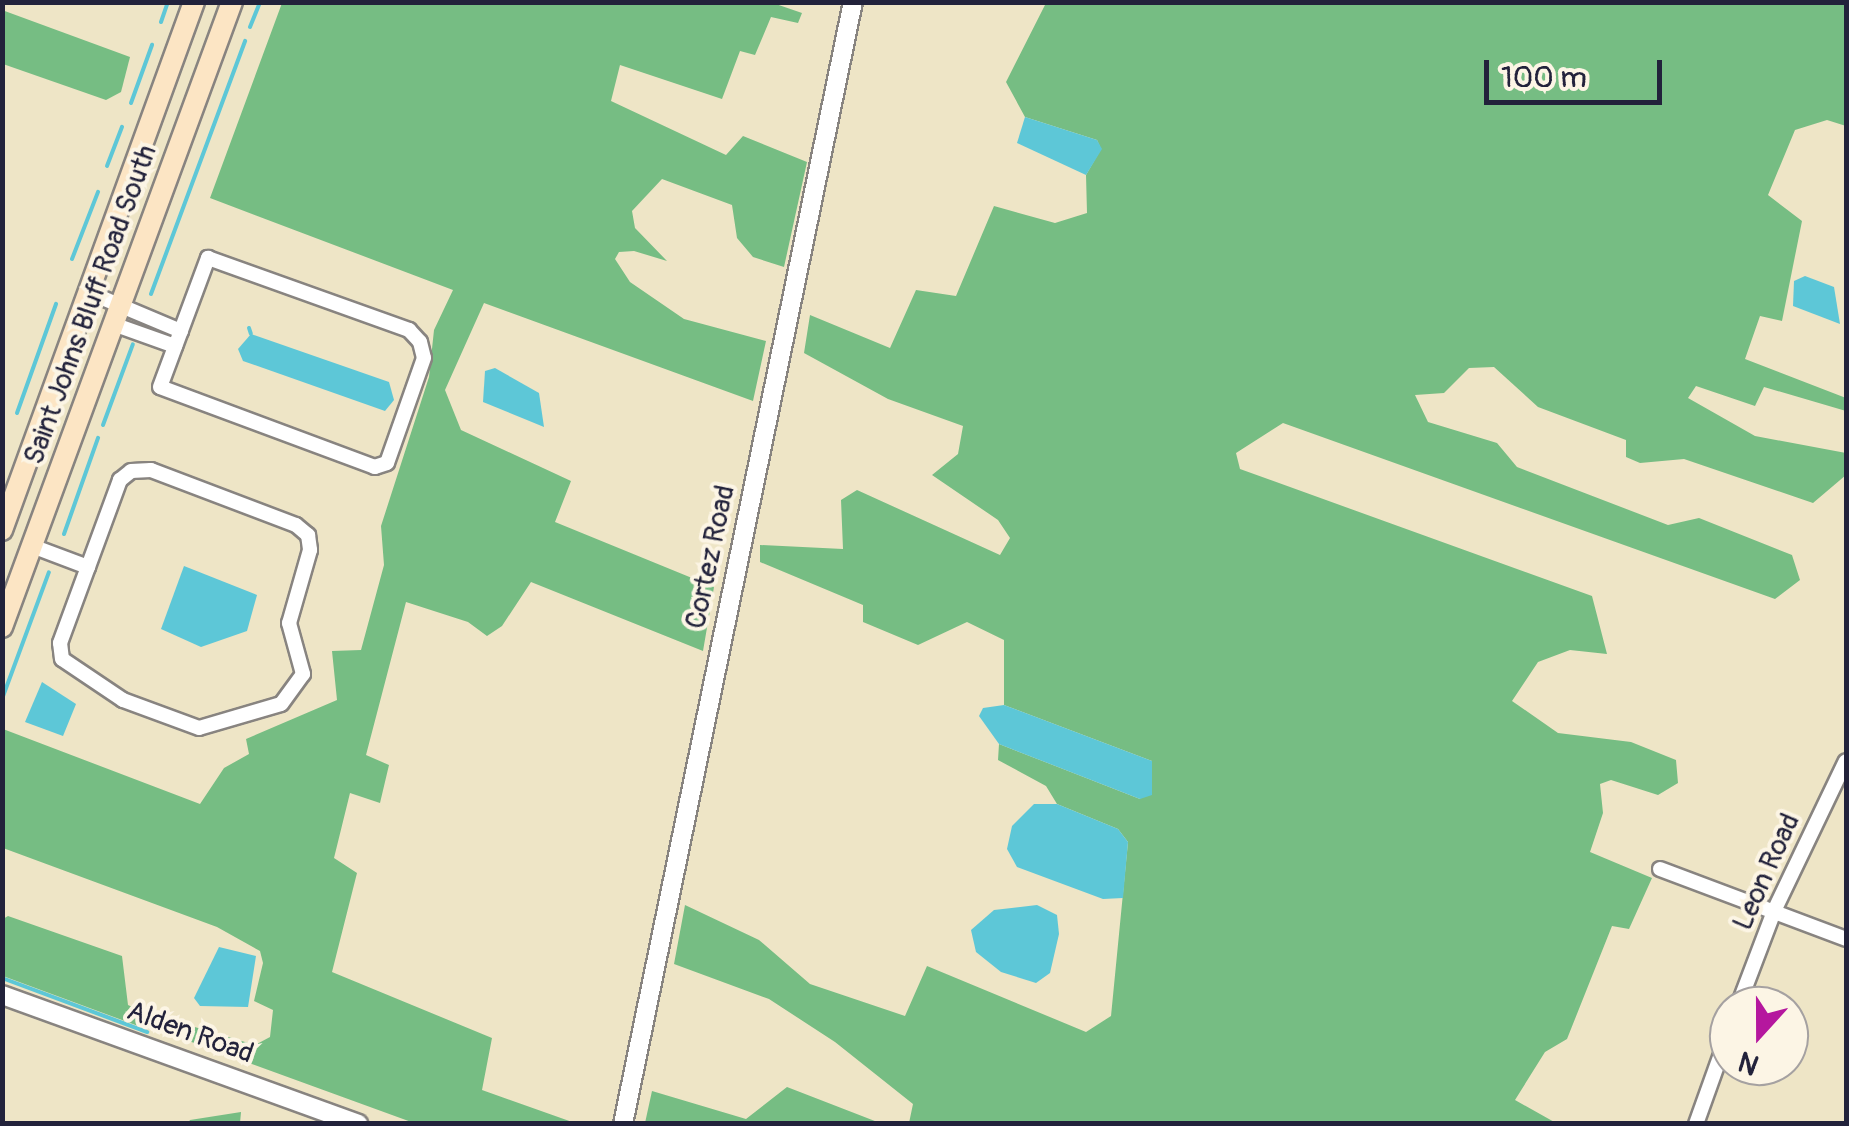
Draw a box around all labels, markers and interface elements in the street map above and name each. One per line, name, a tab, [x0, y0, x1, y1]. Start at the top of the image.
scale bar	[1489, 40, 1666, 102]
text: 100 m	[1501, 59, 1587, 96]
street label: Saint Johns Bluff Road South	[18, 141, 164, 469]
street label: Cortez Road	[679, 482, 743, 632]
street label: Leon Road	[1726, 808, 1808, 936]
north arrow	[1709, 986, 1809, 1086]
street label: Alden Road	[122, 995, 258, 1071]
text: N	[1734, 1043, 1764, 1082]

